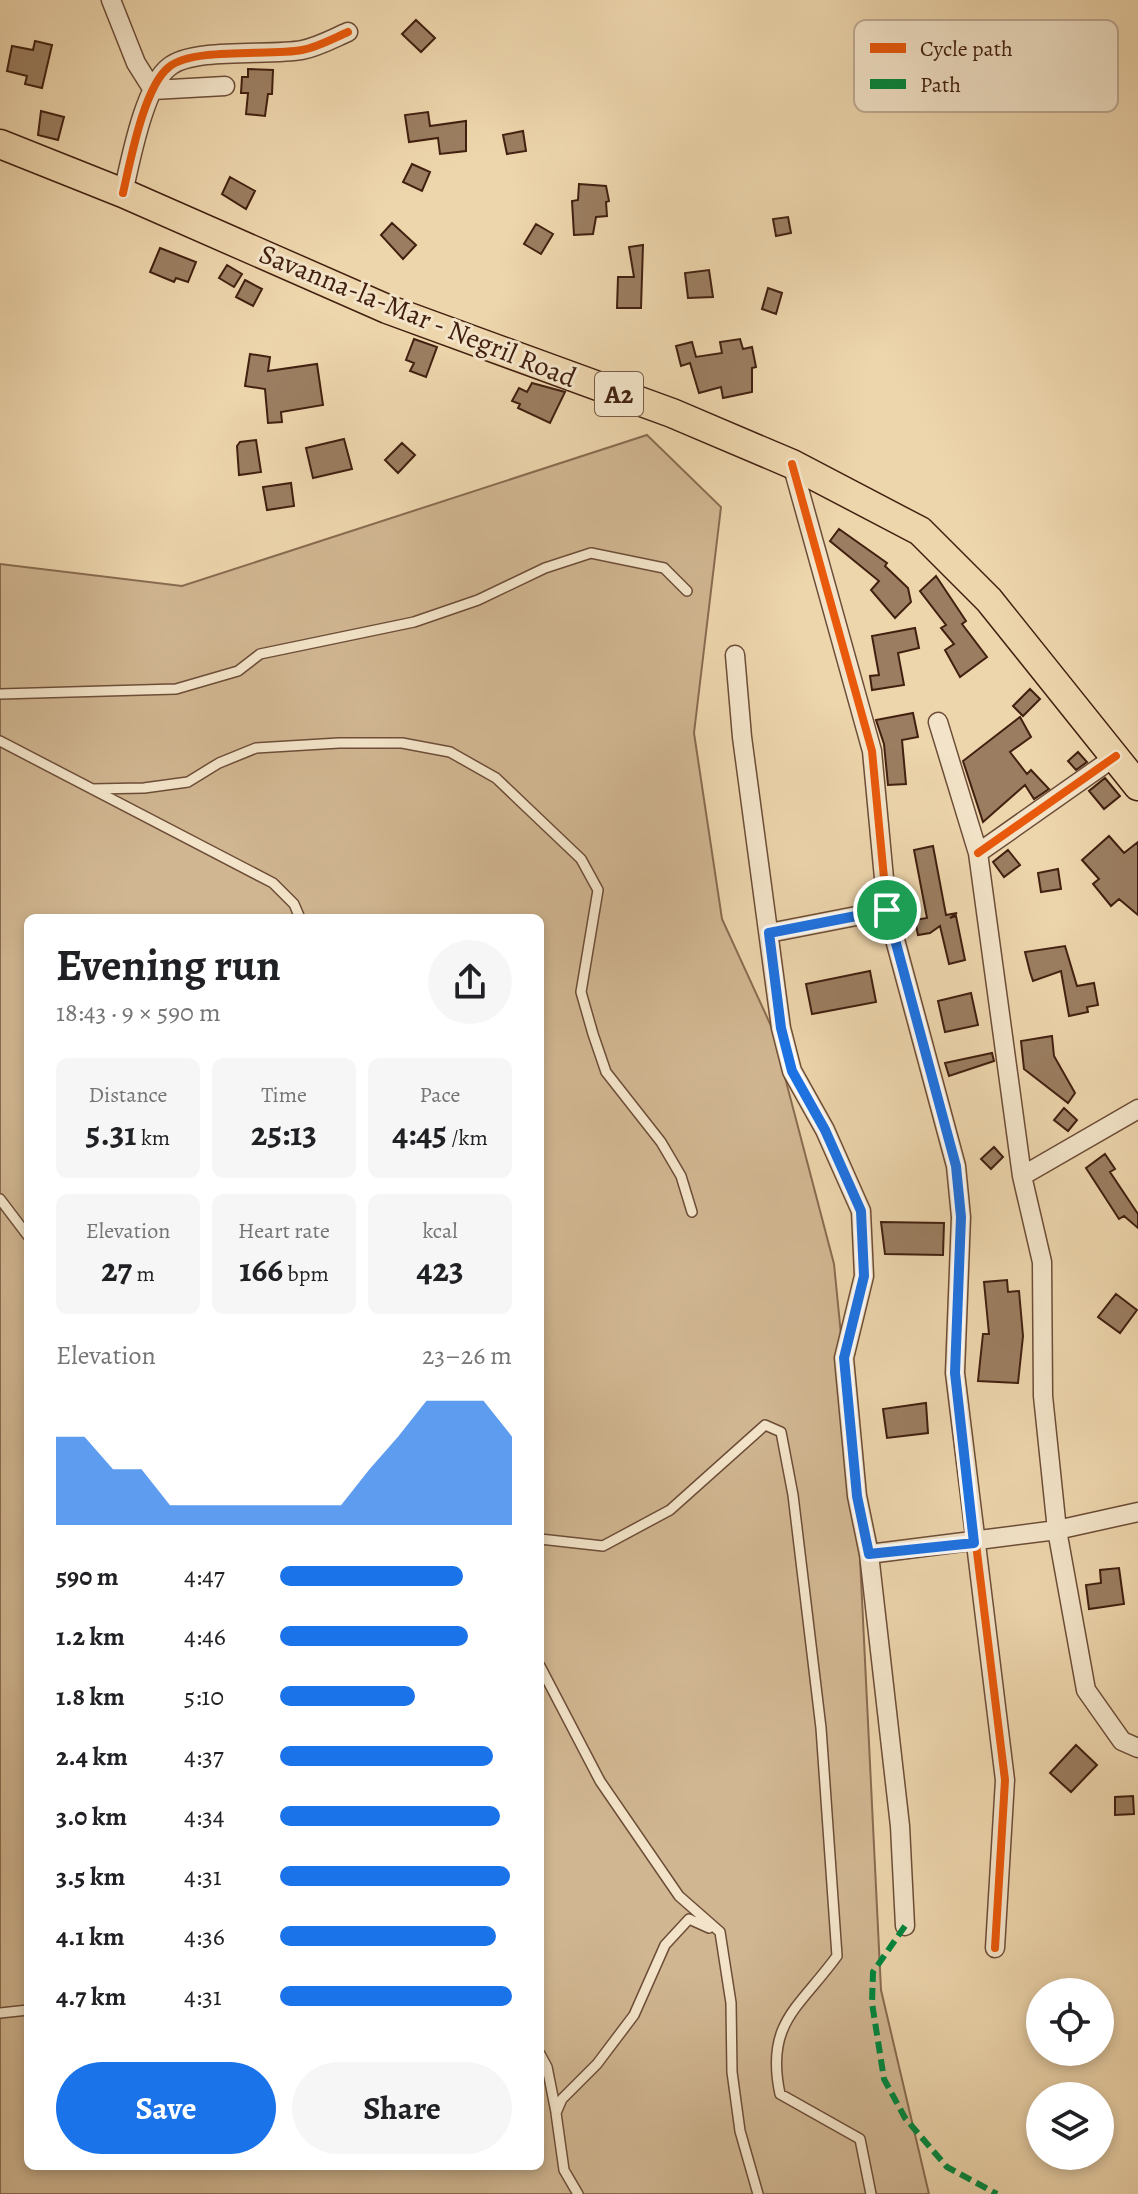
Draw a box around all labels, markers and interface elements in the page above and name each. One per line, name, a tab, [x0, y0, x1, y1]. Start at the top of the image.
legend	[854, 20, 1118, 112]
text: Cycle path	[920, 34, 1013, 64]
text: Path	[920, 70, 961, 100]
street label: Savanna-la-Mar - Negril Road	[253, 235, 583, 397]
road number: A2	[595, 372, 643, 416]
pin	[853, 876, 921, 944]
icon: arrive	[865, 888, 909, 932]
text: Evening run	[56, 935, 281, 995]
button: share	[428, 940, 512, 1024]
text: 18:43 · 9 × 590 m	[56, 995, 221, 1030]
text: Distance	[89, 1080, 167, 1110]
text: Time	[261, 1080, 307, 1110]
text: Pace	[420, 1080, 460, 1110]
text: 5.31	[86, 1110, 137, 1157]
text: 25:13	[251, 1110, 317, 1157]
text: 4:45	[392, 1110, 447, 1157]
text: km	[137, 1123, 170, 1153]
text: /km	[447, 1123, 488, 1153]
text: Elevation	[86, 1216, 170, 1246]
text: Heart rate	[238, 1216, 330, 1246]
text: kcal	[422, 1216, 458, 1246]
text: 27	[101, 1246, 132, 1293]
text: 166	[239, 1246, 283, 1293]
text: 423	[416, 1246, 464, 1293]
text: m	[132, 1259, 155, 1289]
text: bpm	[283, 1259, 329, 1289]
text: Elevation	[56, 1338, 156, 1373]
text: 23–26 m	[422, 1338, 512, 1373]
text: 590 m	[56, 1559, 119, 1594]
text: 4:47	[184, 1559, 225, 1594]
text: 1.2 km	[56, 1619, 125, 1654]
text: 4:46	[184, 1619, 226, 1654]
text: 1.8 km	[56, 1679, 125, 1714]
text: 5:10	[184, 1679, 224, 1714]
text: 2.4 km	[56, 1739, 128, 1774]
text: 4:37	[184, 1739, 224, 1774]
text: 3.0 km	[56, 1799, 127, 1834]
text: 4:34	[184, 1799, 225, 1834]
text: 3.5 km	[56, 1859, 125, 1894]
text: 4:31	[184, 1859, 222, 1894]
text: 4.1 km	[56, 1919, 124, 1954]
text: 4:36	[184, 1919, 225, 1954]
map controls	[1026, 1978, 1114, 2170]
button: locate	[1026, 1978, 1114, 2066]
text: 4.7 km	[56, 1979, 126, 2014]
text: 4:31	[184, 1979, 222, 2014]
button: Save	[56, 2062, 276, 2154]
button: Share	[292, 2062, 512, 2154]
button: layers	[1026, 2082, 1114, 2170]

